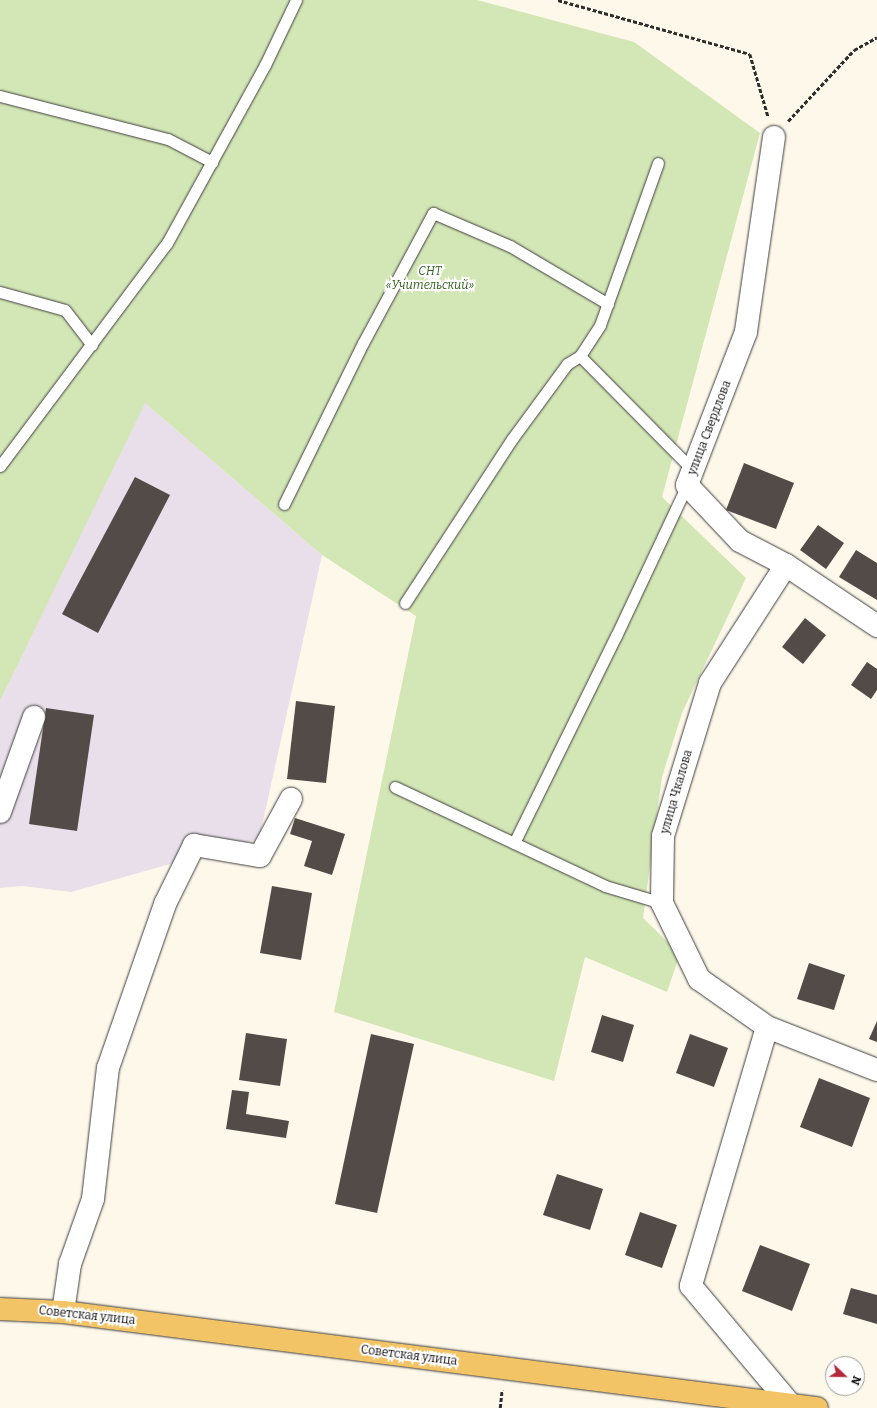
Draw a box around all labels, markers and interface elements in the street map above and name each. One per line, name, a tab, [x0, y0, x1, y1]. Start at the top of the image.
park label: СНТ «Учительский»	[386, 265, 474, 293]
street label: улица Свердлова	[685, 379, 735, 477]
street label: улица Чкалова	[658, 748, 696, 836]
street label: Советская улица	[38, 1304, 136, 1328]
street label: Советская улица	[360, 1343, 458, 1369]
north arrow	[825, 1356, 865, 1396]
text: N	[848, 1374, 863, 1387]

